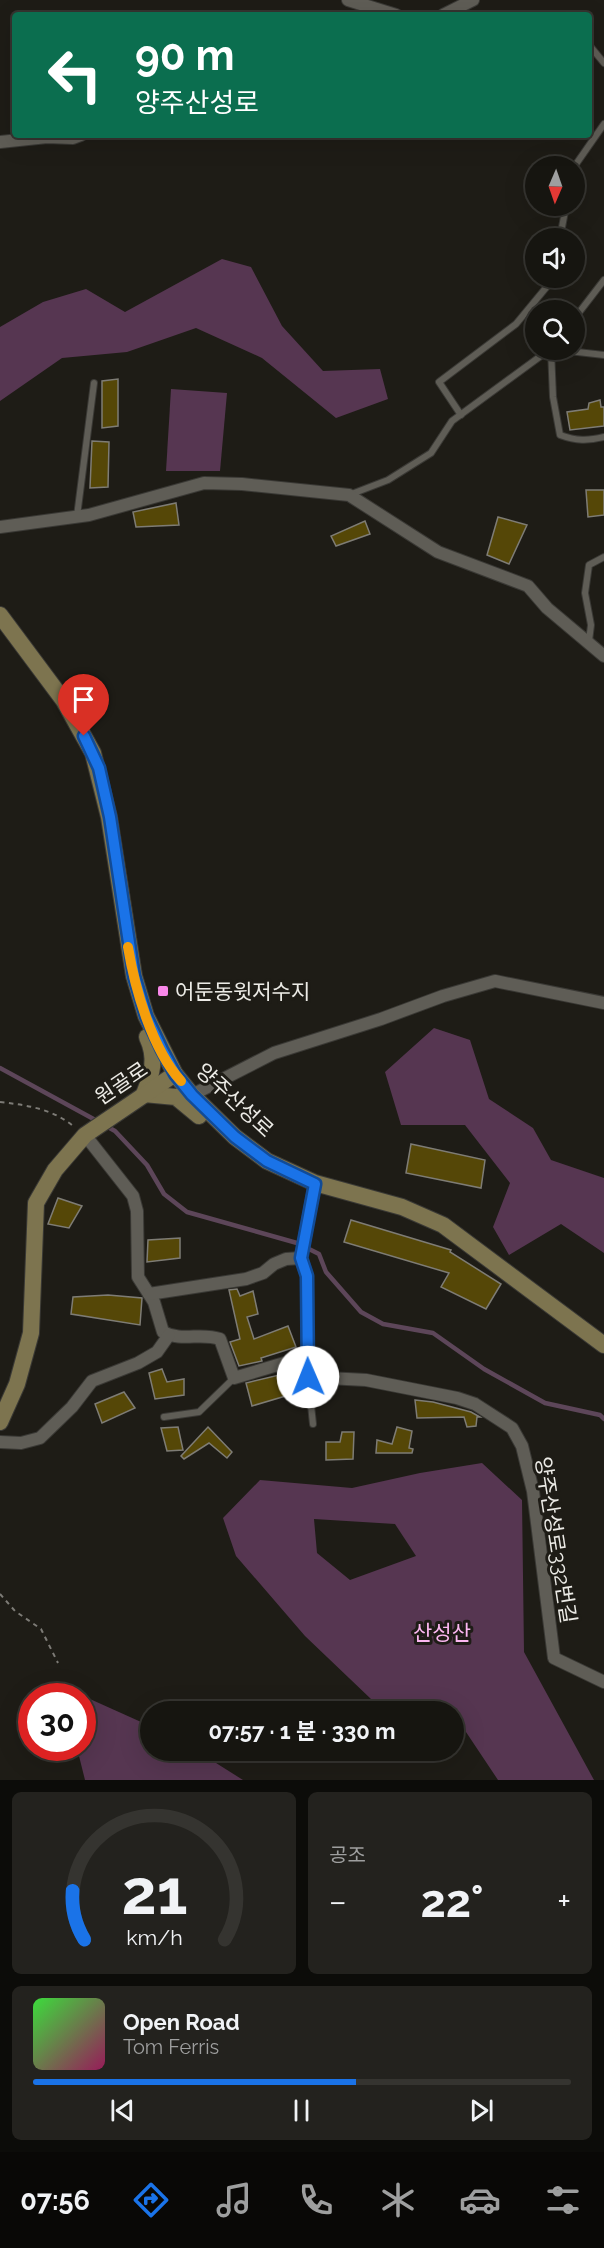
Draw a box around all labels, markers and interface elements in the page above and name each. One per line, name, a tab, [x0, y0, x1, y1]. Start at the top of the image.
text: 90 m	[135, 31, 235, 80]
icon: left	[36, 36, 114, 114]
text: 양주산성로	[135, 87, 259, 118]
north arrow	[525, 156, 585, 216]
map controls	[525, 156, 585, 360]
button: sound	[525, 228, 585, 288]
button: search	[525, 300, 585, 360]
pin	[58, 674, 109, 736]
icon: arrive	[67, 683, 100, 716]
place label: 어둔동윗저수지	[175, 979, 310, 1004]
marker: 어둔동윗저수지	[156, 984, 170, 998]
street label: 원골로	[90, 1056, 152, 1110]
street label: 양주산성로	[191, 1058, 279, 1142]
position arrow	[276, 1345, 340, 1409]
street label: 양주산성로332번길	[530, 1455, 582, 1625]
park label: 산성산	[413, 1620, 471, 1645]
speed limit sign: 30	[18, 1683, 96, 1761]
text: 07:57 · 1 분 · 330 m	[208, 1718, 396, 1744]
text: 공조	[329, 1843, 366, 1867]
text: 21	[121, 1855, 187, 1929]
text: 22°	[420, 1875, 484, 1928]
text: −	[329, 1882, 347, 1921]
text: +	[557, 1882, 571, 1921]
text: km/h	[126, 1925, 182, 1950]
text: Open Road	[123, 2009, 240, 2035]
text: Tom Ferris	[123, 2035, 219, 2059]
icon: previous	[106, 2094, 139, 2127]
icon: pause	[285, 2094, 318, 2127]
icon: next	[465, 2094, 498, 2127]
icon: directions	[130, 2179, 172, 2221]
icon: music	[213, 2179, 255, 2221]
icon: phone	[295, 2179, 337, 2221]
icon: climate	[377, 2179, 419, 2221]
icon: car	[459, 2179, 501, 2221]
icon: filters	[542, 2179, 584, 2221]
text: 07:56	[20, 2185, 90, 2216]

